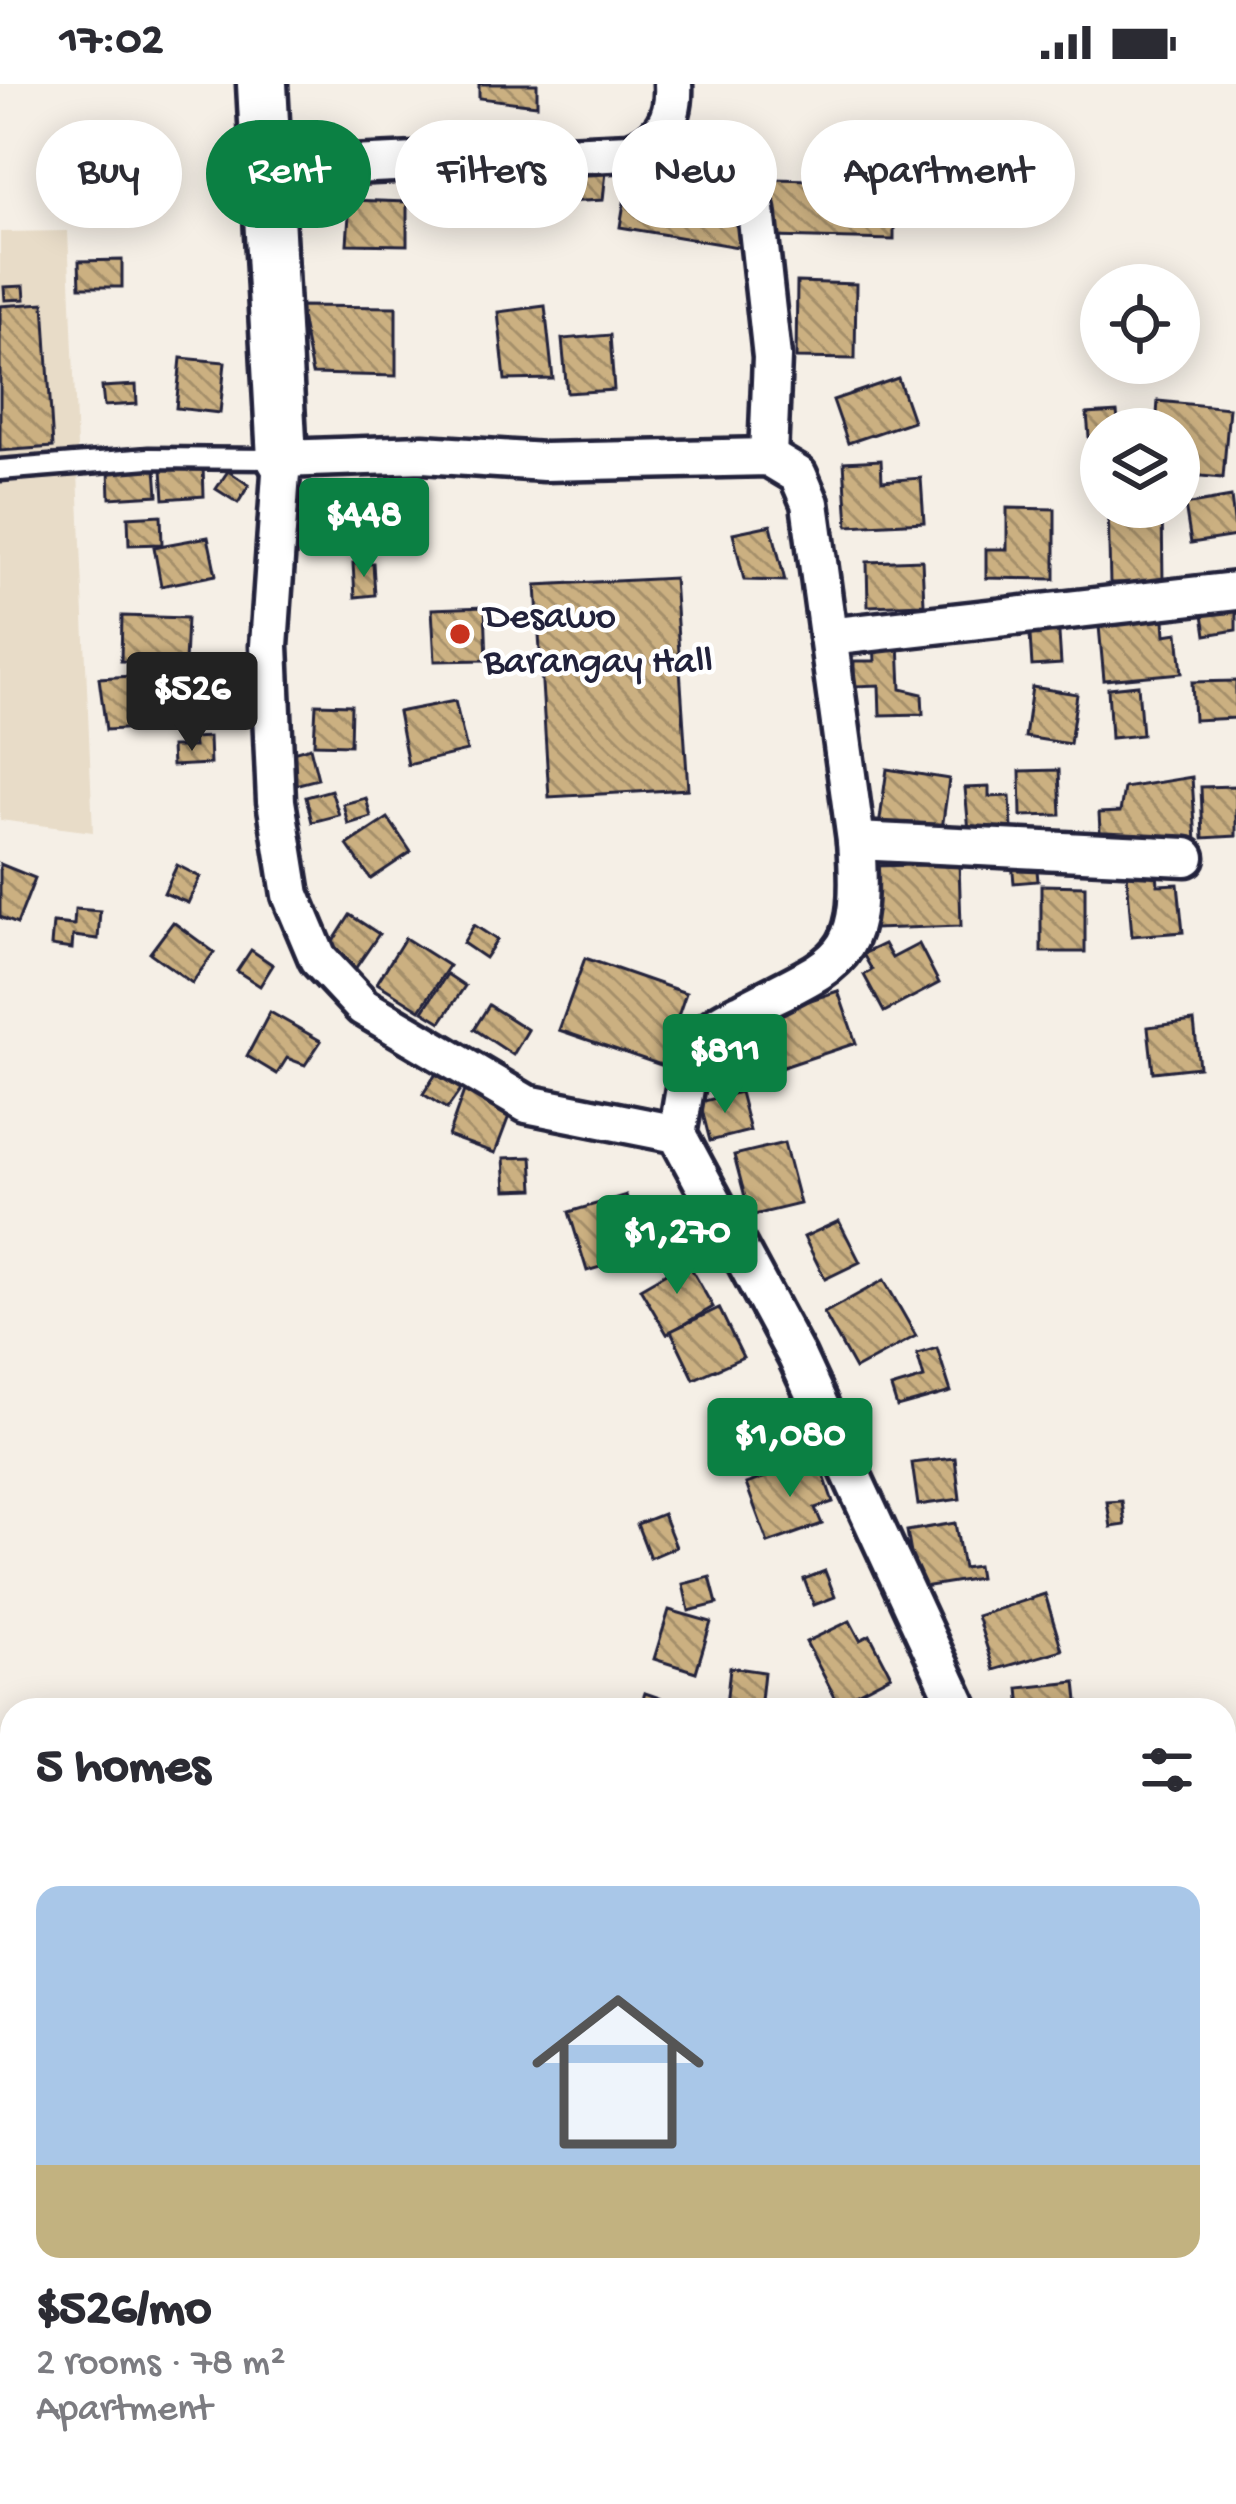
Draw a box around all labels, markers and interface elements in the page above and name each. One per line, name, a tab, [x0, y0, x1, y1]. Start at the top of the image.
text: 17:02	[60, 16, 163, 69]
chip: Buy	[36, 120, 182, 228]
chip: Rent	[206, 120, 371, 228]
chip: Filters	[395, 120, 588, 228]
chip: New	[612, 120, 777, 228]
chip: Apartment	[801, 120, 1075, 228]
map controls	[1080, 264, 1200, 528]
button: locate	[1080, 264, 1200, 384]
button: layers	[1080, 408, 1200, 528]
pin: $448	[293, 478, 435, 580]
text: $448	[326, 494, 402, 540]
place label: Desawo Barangay Hall	[481, 596, 713, 687]
marker: Desawo Barangay Hall	[447, 621, 473, 647]
pin: $526	[121, 652, 263, 754]
text: $526	[154, 668, 230, 714]
pin: $811	[654, 1014, 796, 1116]
text: $811	[690, 1030, 760, 1076]
pin: $1,270	[579, 1195, 775, 1297]
text: $1,270	[623, 1211, 731, 1257]
pin: $1,080	[692, 1398, 888, 1500]
text: $1,080	[734, 1414, 846, 1460]
icon: filters	[1134, 1737, 1200, 1803]
text: 5 homes	[36, 1740, 210, 1800]
icon: home	[510, 1964, 726, 2180]
text: $526/mo	[36, 2282, 212, 2342]
text: 2 rooms · 78 m²	[36, 2342, 285, 2388]
text: Apartment	[36, 2388, 212, 2434]

